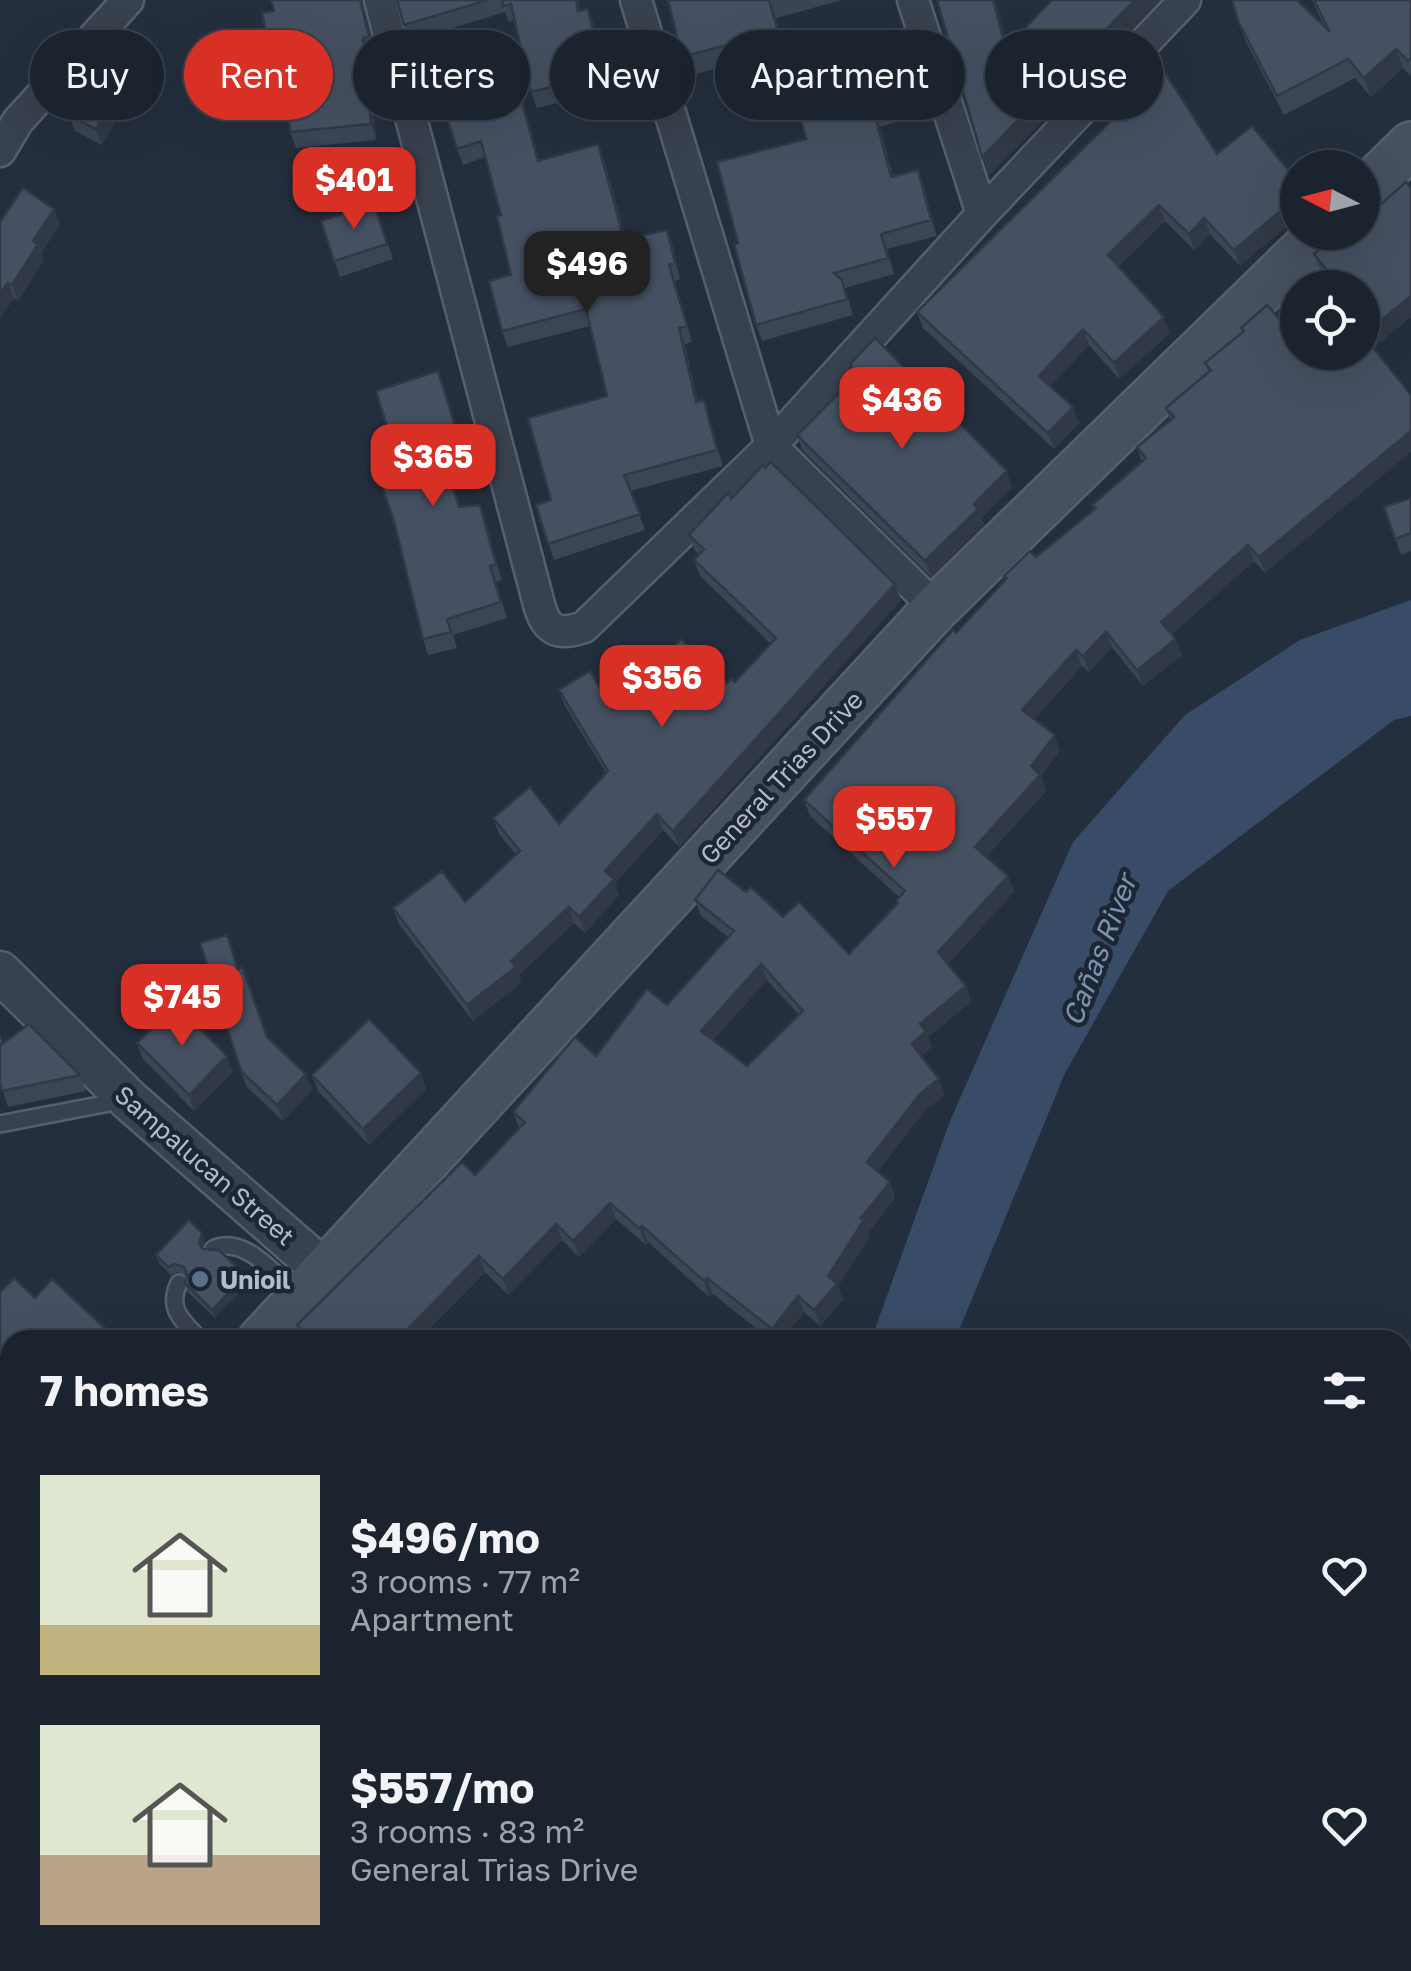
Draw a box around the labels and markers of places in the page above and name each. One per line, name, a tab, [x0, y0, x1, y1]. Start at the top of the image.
pin: $401	[295, 147, 413, 232]
pin: $496	[528, 231, 646, 316]
pin: $436	[843, 367, 961, 452]
pin: $365	[374, 424, 492, 509]
pin: $356	[603, 645, 721, 730]
pin: $557	[835, 786, 953, 871]
pin: $745	[123, 964, 241, 1049]
place label: Unioil	[220, 1264, 290, 1295]
marker: Unioil	[189, 1268, 211, 1290]

